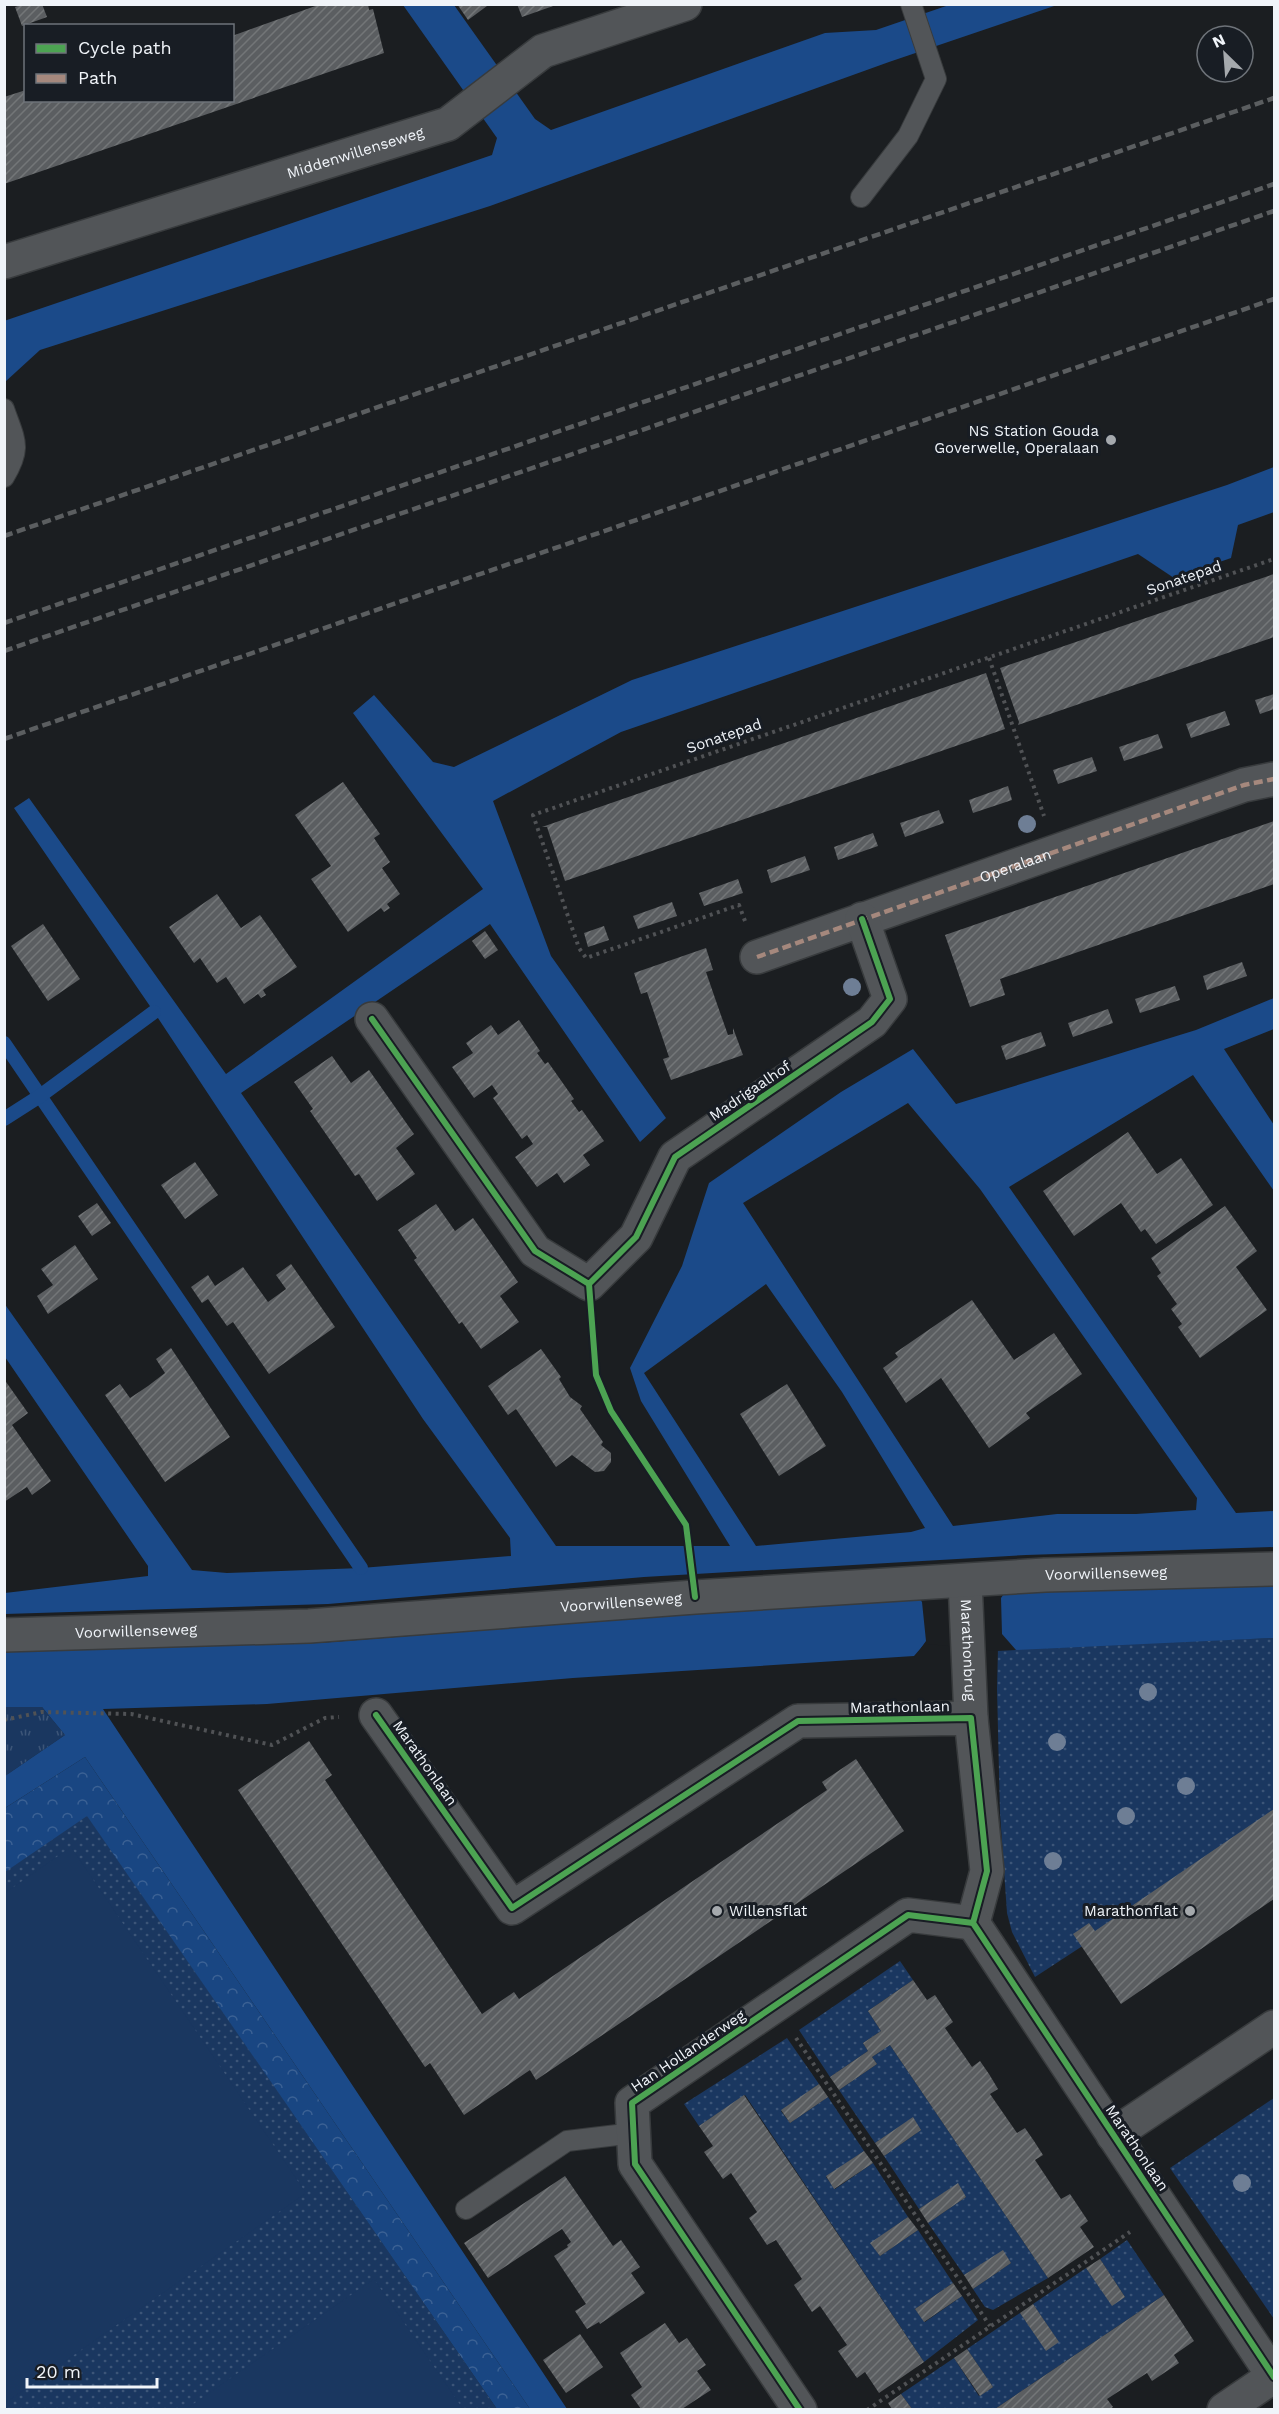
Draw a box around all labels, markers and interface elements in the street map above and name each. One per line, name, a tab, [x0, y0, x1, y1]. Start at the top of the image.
legend	[24, 24, 234, 102]
north arrow	[1195, 24, 1255, 84]
text: N	[1209, 30, 1228, 52]
text: Cycle path	[78, 37, 172, 58]
text: Path	[78, 67, 118, 88]
street label: Middenwillenseweg	[285, 123, 426, 183]
place label: NS Station Gouda Goverwelle, Operalaan	[934, 422, 1099, 457]
marker: NS Station Gouda Goverwelle, Operalaan	[1104, 433, 1118, 447]
street label: Sonatepad	[1144, 557, 1224, 599]
street label: Sonatepad	[684, 715, 764, 757]
street label: Operalaan	[977, 845, 1053, 887]
street label: Madrigaalhof	[706, 1057, 794, 1125]
street label: Voorwillenseweg	[1045, 1563, 1167, 1584]
street label: Voorwillenseweg	[559, 1589, 683, 1616]
street label: Marathonbrug	[957, 1599, 979, 1701]
street label: Voorwillenseweg	[75, 1620, 197, 1642]
street label: Marathonlaan	[850, 1697, 950, 1717]
street label: Marathonlaan	[389, 1717, 461, 1809]
place label: Willensflat	[729, 1902, 808, 1920]
place label: Marathonflat	[1084, 1902, 1179, 1920]
marker: Willensflat	[710, 1904, 724, 1918]
marker: Marathonflat	[1183, 1904, 1197, 1918]
street label: Han Hollanderweg	[628, 2006, 748, 2096]
street label: Marathonlaan	[1102, 2102, 1172, 2194]
scale bar	[27, 2351, 158, 2389]
text: 20 m	[36, 2361, 81, 2382]

